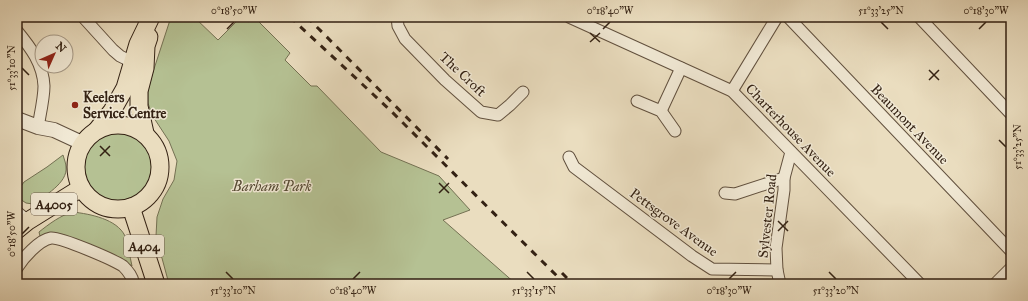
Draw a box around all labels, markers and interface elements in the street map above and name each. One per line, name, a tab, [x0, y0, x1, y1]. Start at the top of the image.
text: 0°18'50"W	[211, 5, 257, 17]
text: 0°18'40"W	[587, 5, 634, 17]
text: 51°33'25"N	[858, 5, 904, 17]
text: 0°18'30"W	[963, 5, 1009, 17]
north arrow	[34, 34, 74, 74]
text: N	[53, 39, 69, 56]
text: 51°33'10"N	[6, 45, 18, 91]
street label: The Croft	[436, 48, 490, 100]
street label: Charterhouse Avenue	[742, 80, 839, 181]
street label: Beaumont Avenue	[867, 81, 952, 168]
place label: Keelers Service Centre	[83, 89, 167, 122]
marker: Keelers Service Centre	[70, 100, 80, 110]
text: 51°33'25"N	[1012, 124, 1024, 170]
street label: Sylvester Road	[755, 173, 780, 259]
park label: Barham Park	[232, 178, 312, 195]
street label: Pettsgrove Avenue	[626, 185, 721, 260]
road number: A4005	[31, 193, 77, 215]
text: 0°18'50"W	[6, 211, 18, 257]
road number: A404	[124, 235, 164, 257]
text: 51°33'10"N	[210, 285, 256, 297]
text: 0°18'40"W	[330, 285, 377, 297]
text: 51°33'15"N	[512, 285, 557, 297]
text: 0°18'30"W	[706, 285, 752, 297]
text: 51°33'20"N	[813, 285, 860, 297]

